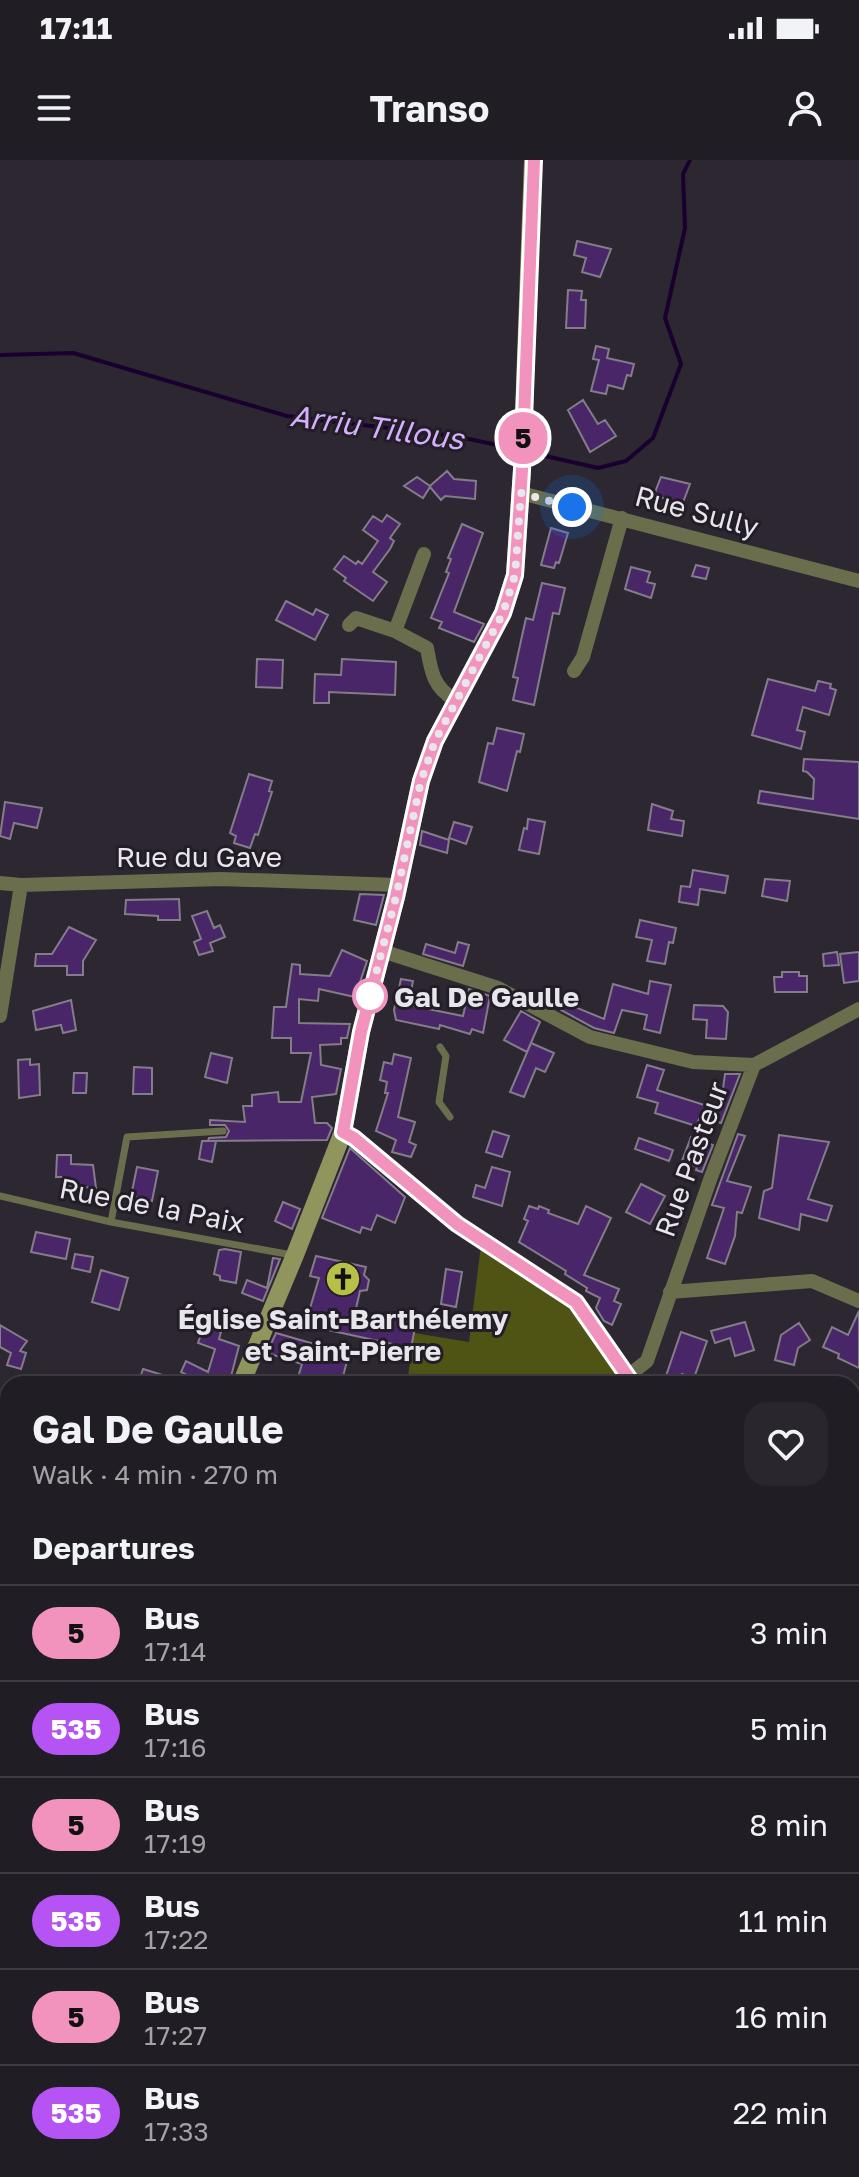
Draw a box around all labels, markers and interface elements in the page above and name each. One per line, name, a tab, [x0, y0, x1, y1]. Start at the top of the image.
text: 17:11	[40, 10, 112, 46]
icon: menu	[32, 86, 76, 130]
icon: person	[783, 86, 827, 130]
text: Transo	[370, 87, 489, 130]
water label: Arriu Tillous	[288, 397, 467, 457]
line badge: 5	[497, 412, 549, 464]
text: 5	[514, 421, 532, 454]
street label: Rue Sully	[632, 479, 763, 543]
your location	[552, 487, 592, 527]
street label: Rue du Gave	[116, 840, 282, 873]
marker: Gal De Gaulle	[353, 979, 387, 1013]
place label: Gal De Gaulle	[394, 980, 579, 1013]
street label: Rue Pasteur	[648, 1077, 734, 1241]
street label: Rue de la Paix	[57, 1171, 247, 1239]
church icon: Église Saint-Barthélemy et Saint-Pierre	[324, 1260, 362, 1298]
place label: Église Saint-Barthélemy et Saint-Pierre	[178, 1302, 508, 1367]
button: heart	[744, 1402, 828, 1486]
text: Gal De Gaulle	[32, 1406, 284, 1451]
text: Walk · 4 min · 270 m	[32, 1459, 278, 1490]
text: Departures	[32, 1530, 195, 1566]
text: Bus	[144, 1600, 200, 1636]
text: 3 min	[750, 1615, 828, 1651]
text: 5	[67, 1616, 85, 1649]
text: 17:14	[144, 1636, 207, 1667]
text: Bus	[144, 1696, 200, 1732]
text: 5 min	[750, 1711, 828, 1747]
text: 535	[50, 1712, 102, 1745]
text: 17:16	[144, 1732, 207, 1763]
text: Bus	[144, 1792, 200, 1828]
text: 8 min	[749, 1807, 828, 1843]
text: 5	[67, 1808, 85, 1841]
text: 17:19	[144, 1828, 207, 1859]
text: Bus	[144, 1888, 200, 1924]
text: 11 min	[738, 1903, 828, 1939]
text: 535	[50, 1904, 102, 1937]
text: 17:22	[144, 1924, 208, 1955]
text: Bus	[144, 1984, 200, 2020]
text: 16 min	[735, 1999, 828, 2035]
text: 5	[67, 2000, 85, 2033]
text: 17:27	[144, 2020, 207, 2051]
text: Bus	[144, 2080, 200, 2116]
text: 22 min	[733, 2095, 828, 2131]
text: 535	[50, 2096, 102, 2129]
text: 17:33	[144, 2116, 209, 2147]

